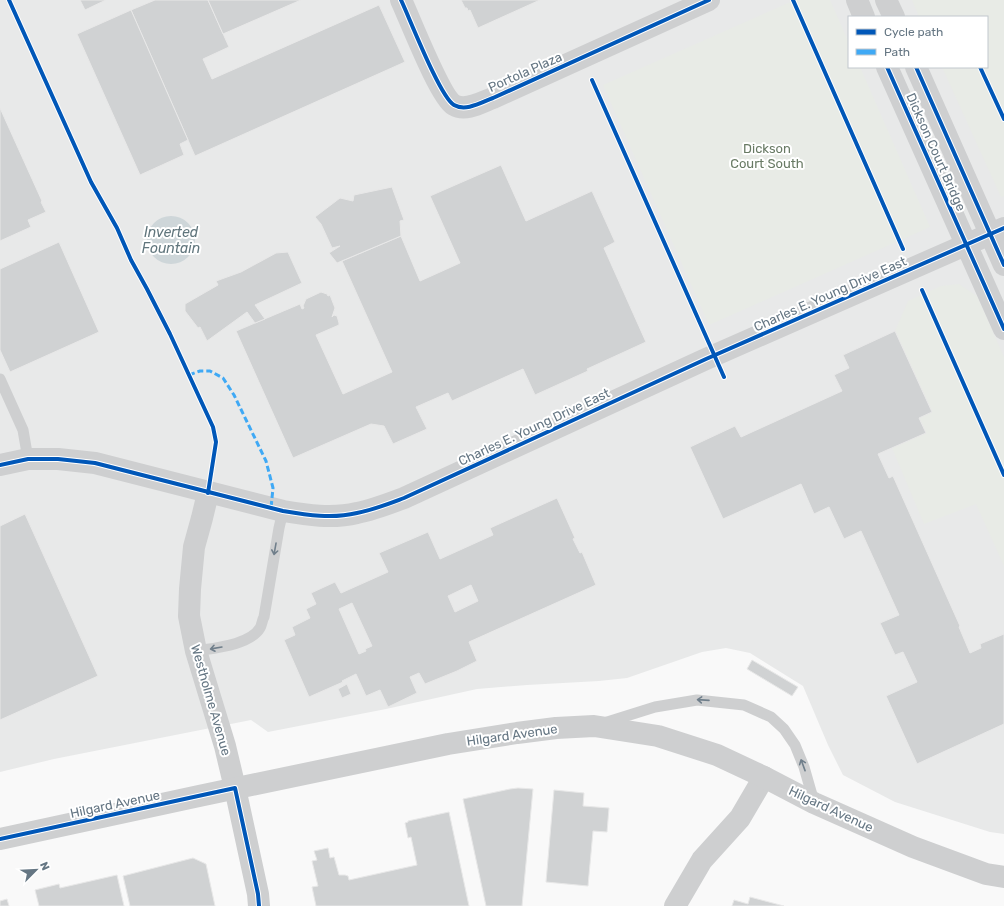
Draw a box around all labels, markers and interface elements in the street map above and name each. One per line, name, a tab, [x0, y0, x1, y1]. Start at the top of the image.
legend	[848, 16, 988, 68]
text: Cycle path	[884, 25, 943, 39]
text: Path	[884, 45, 910, 59]
street label: Portola Plaza	[486, 49, 564, 95]
street label: Dickson Court Bridge	[902, 91, 969, 214]
park label: Dickson Court South	[730, 141, 804, 171]
water label: Inverted Fountain	[142, 224, 200, 257]
street label: Charles E. Young Drive East	[751, 253, 909, 335]
street label: Charles E. Young Drive East	[456, 385, 613, 470]
one-way arrow	[271, 542, 279, 555]
street label: Westholme Avenue	[188, 643, 234, 757]
one-way arrow	[210, 644, 223, 652]
one-way arrow	[697, 697, 710, 704]
street label: Hilgard Avenue	[466, 721, 558, 750]
one-way arrow	[799, 760, 807, 772]
street label: Hilgard Avenue	[786, 783, 876, 836]
street label: Hilgard Avenue	[69, 787, 161, 822]
north arrow	[16, 850, 56, 890]
text: N	[37, 860, 52, 872]

